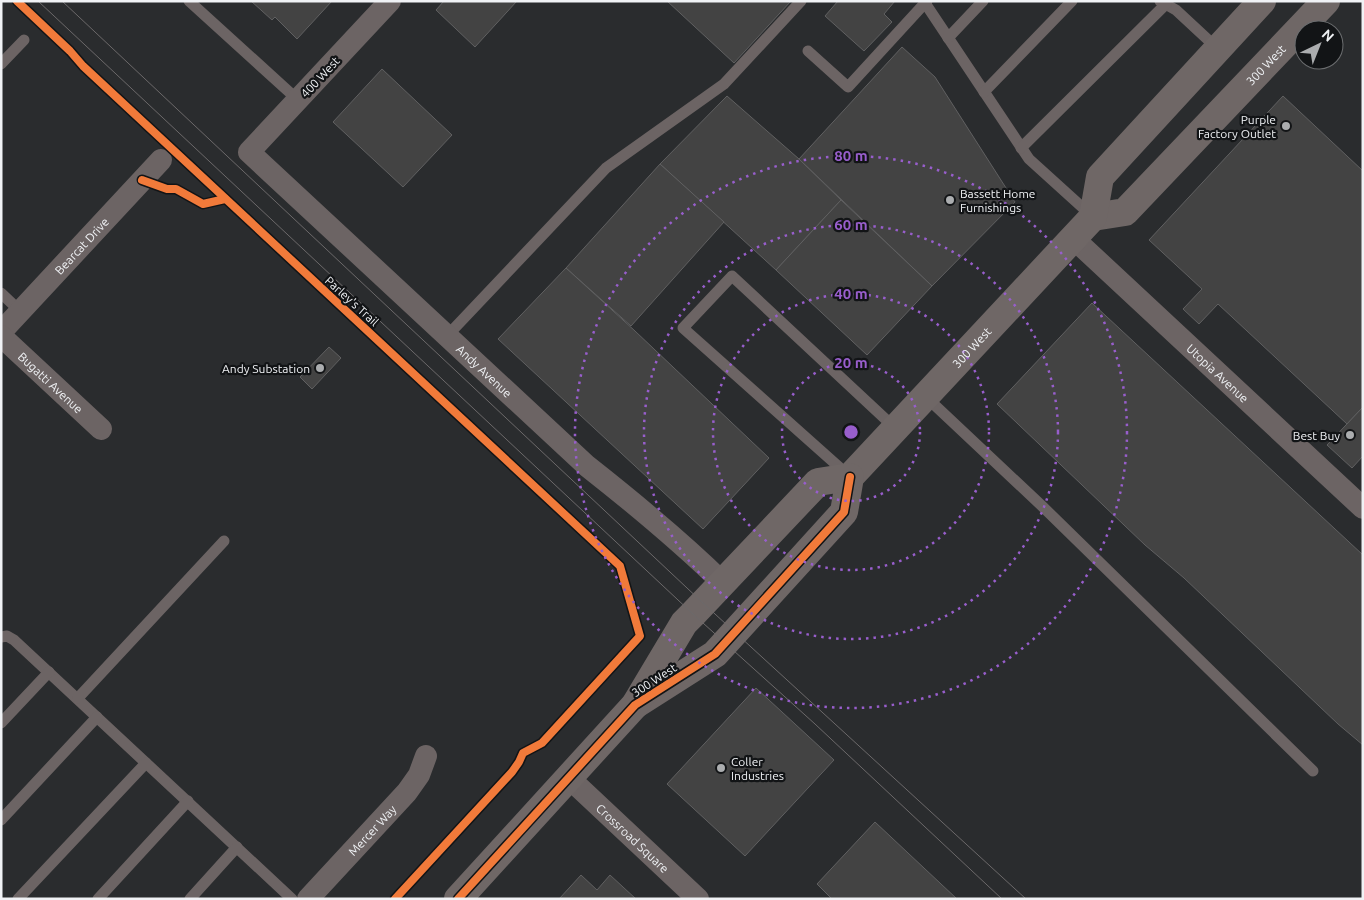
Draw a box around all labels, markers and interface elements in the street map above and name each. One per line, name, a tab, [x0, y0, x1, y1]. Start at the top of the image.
north arrow	[1294, 20, 1344, 70]
text: N	[1319, 26, 1337, 45]
street label: 300 West	[1243, 42, 1288, 87]
street label: 400 West	[298, 54, 342, 100]
place label: Purple Factory Outlet	[1198, 113, 1276, 140]
marker: Purple Factory Outlet	[1280, 120, 1292, 132]
text: 80 m	[834, 147, 868, 164]
place label: Bassett Home Furnishings	[960, 187, 1035, 214]
marker: Bassett Home Furnishings	[944, 194, 956, 206]
street label: Bearcat Drive	[52, 215, 111, 277]
text: 60 m	[834, 216, 868, 233]
street label: Parley's Trail	[323, 274, 381, 328]
text: 40 m	[834, 285, 868, 302]
street label: 300 West	[949, 324, 994, 370]
street label: Utopia Avenue	[1184, 341, 1251, 405]
street label: Andy Avenue	[454, 342, 515, 400]
street label: Bugatti Avenue	[16, 349, 86, 415]
text: 20 m	[834, 354, 868, 371]
place label: Andy Substation	[222, 362, 310, 375]
marker: Andy Substation	[314, 362, 326, 374]
centre of rings	[842, 423, 860, 441]
place label: Best Buy	[1293, 429, 1340, 442]
marker: Best Buy	[1344, 429, 1356, 441]
street label: 300 West	[629, 661, 679, 699]
place label: Coller Industries	[731, 755, 784, 782]
marker: Coller Industries	[715, 762, 727, 774]
street label: Crossroad Square	[594, 801, 672, 875]
street label: Mercer Way	[345, 802, 398, 858]

